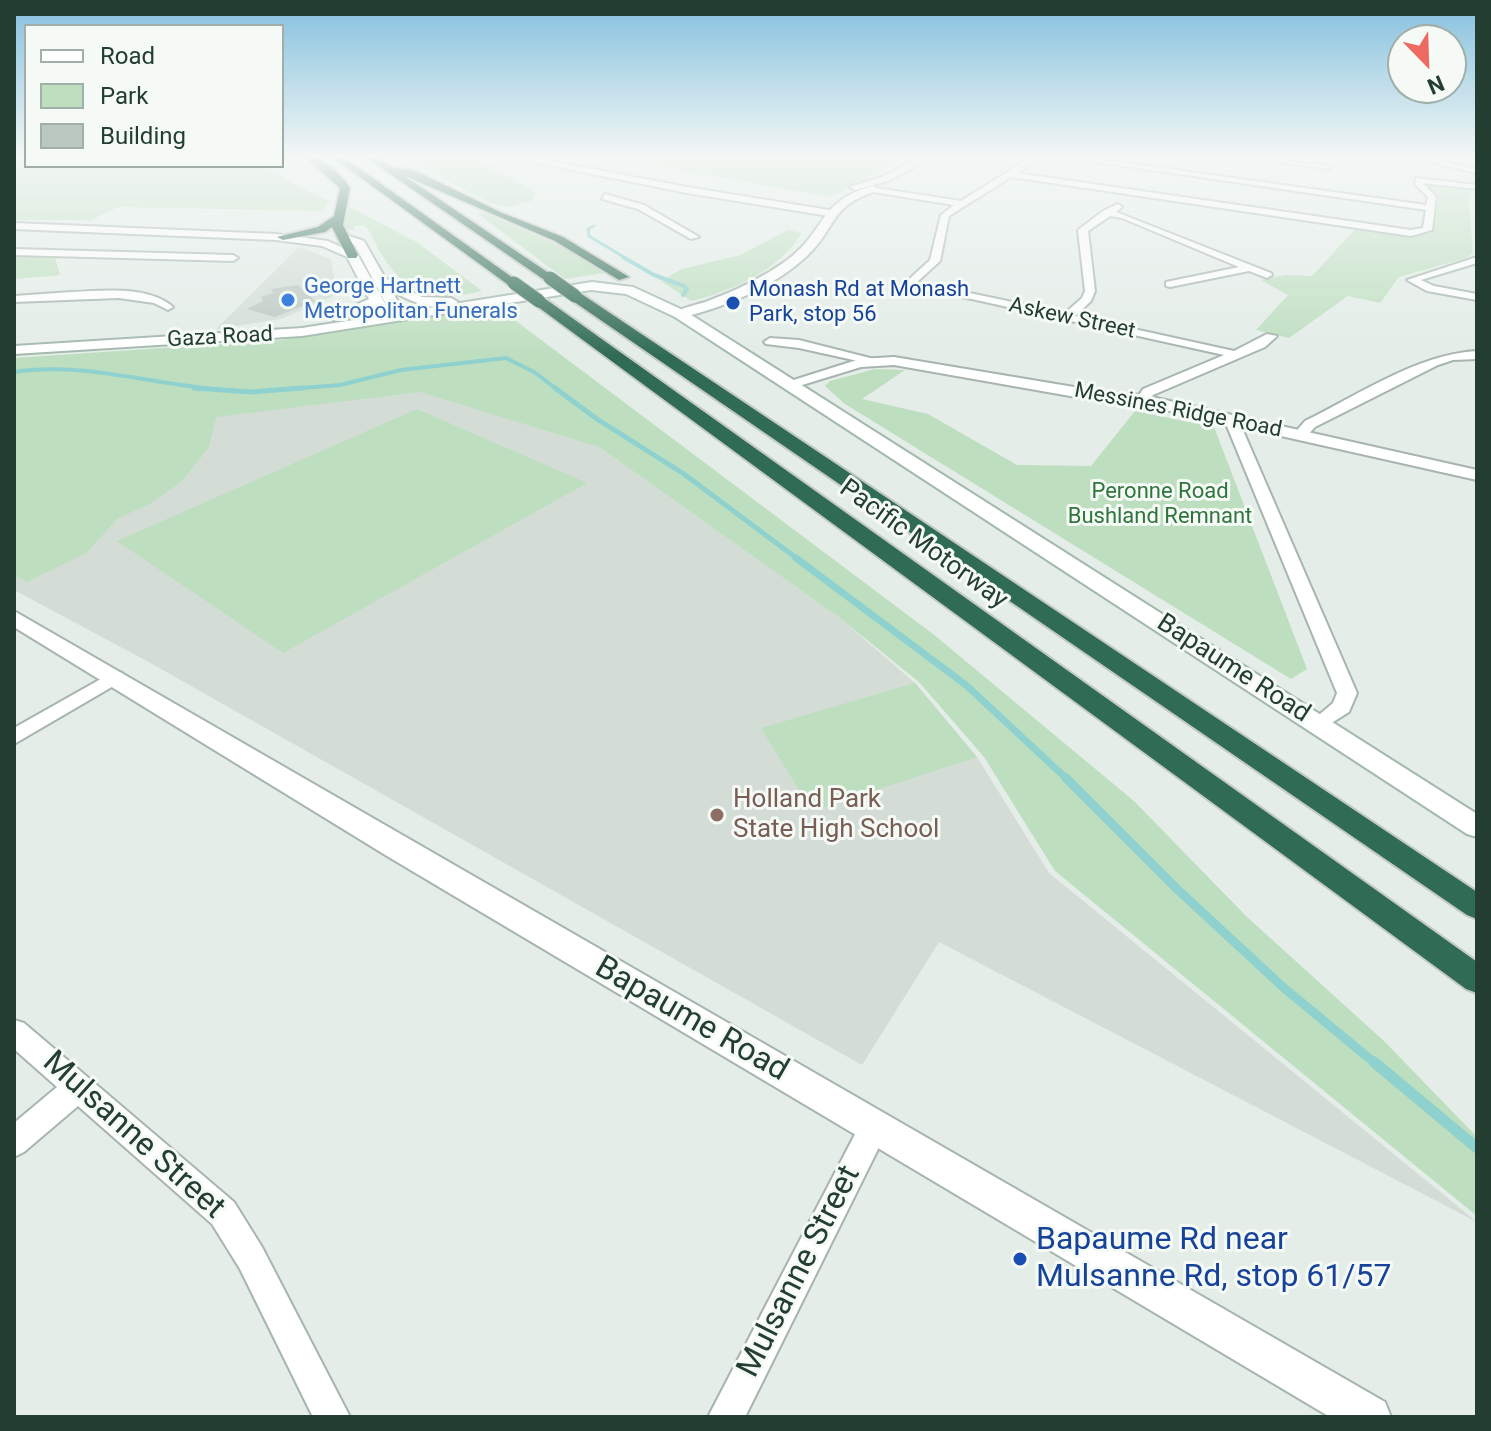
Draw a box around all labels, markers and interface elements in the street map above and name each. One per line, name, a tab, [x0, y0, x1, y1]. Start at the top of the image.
legend	[24, 24, 284, 168]
north arrow	[1387, 24, 1467, 104]
text: Road	[100, 42, 155, 70]
text: N	[1424, 70, 1448, 99]
text: Park	[100, 82, 148, 110]
text: Building	[100, 122, 186, 150]
place label: George Hartnett Metropolitan Funerals	[304, 274, 518, 326]
place label: Monash Rd at Monash Park, stop 56	[749, 277, 969, 328]
marker: George Hartnett Metropolitan Funerals	[279, 291, 297, 309]
street label: Askew Street	[1006, 293, 1138, 345]
marker: Monash Rd at Monash Park, stop 56	[724, 294, 742, 312]
street label: Gaza Road	[166, 322, 274, 354]
street label: Messines Ridge Road	[1072, 378, 1284, 444]
street label: Pacific Motorway	[833, 474, 1013, 616]
park label: Peronne Road Bushland Remnant	[1068, 479, 1252, 530]
street label: Bapaume Road	[1151, 608, 1315, 730]
place label: Holland Park State High School	[733, 784, 939, 846]
marker: Holland Park State High School	[708, 806, 726, 824]
street label: Bapaume Road	[588, 949, 794, 1091]
street label: Mulsanne Street	[34, 1044, 232, 1228]
street label: Mulsanne Street	[730, 1160, 870, 1384]
place label: Bapaume Rd near Mulsanne Rd, stop 61/57	[1036, 1222, 1392, 1297]
marker: Bapaume Rd near Mulsanne Rd, stop 61/57	[1011, 1250, 1029, 1268]

